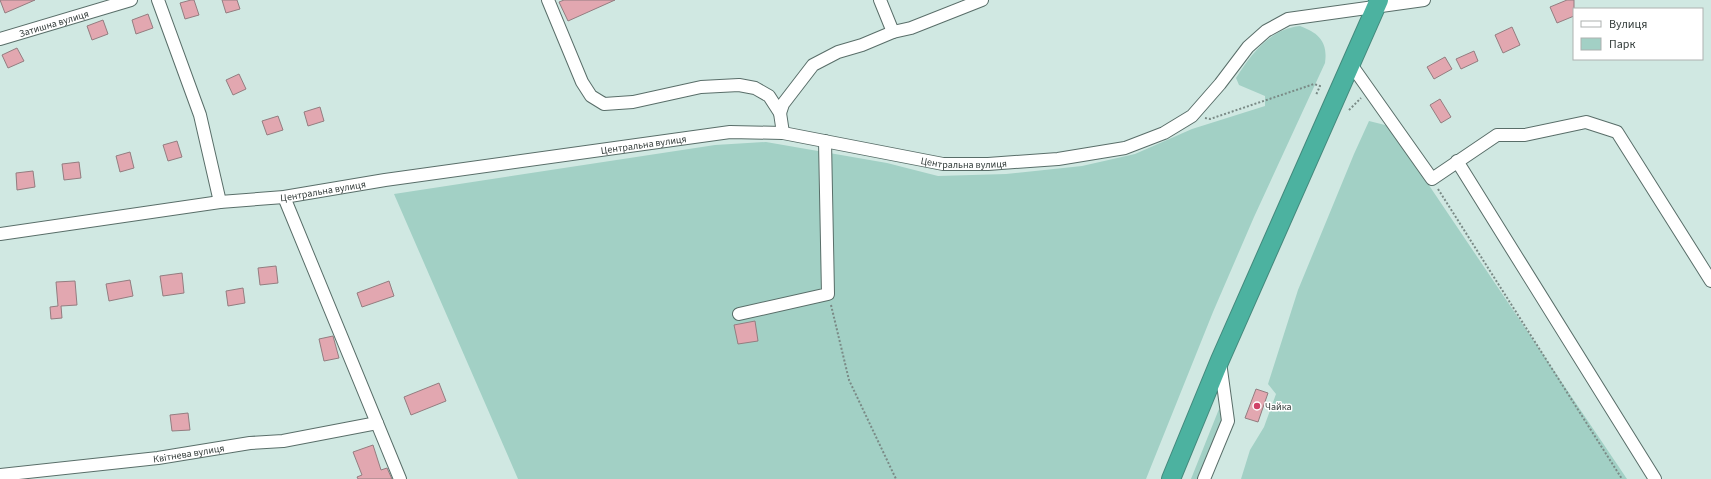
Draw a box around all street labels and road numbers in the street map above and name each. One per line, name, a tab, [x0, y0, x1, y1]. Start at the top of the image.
street label: Затишна вулиця	[17, 7, 91, 41]
street label: Центральна вулиця	[600, 132, 687, 158]
street label: Центральна вулиця	[919, 154, 1008, 172]
street label: Центральна вулиця	[280, 177, 367, 205]
street label: Квітнева вулиця	[152, 441, 226, 466]

